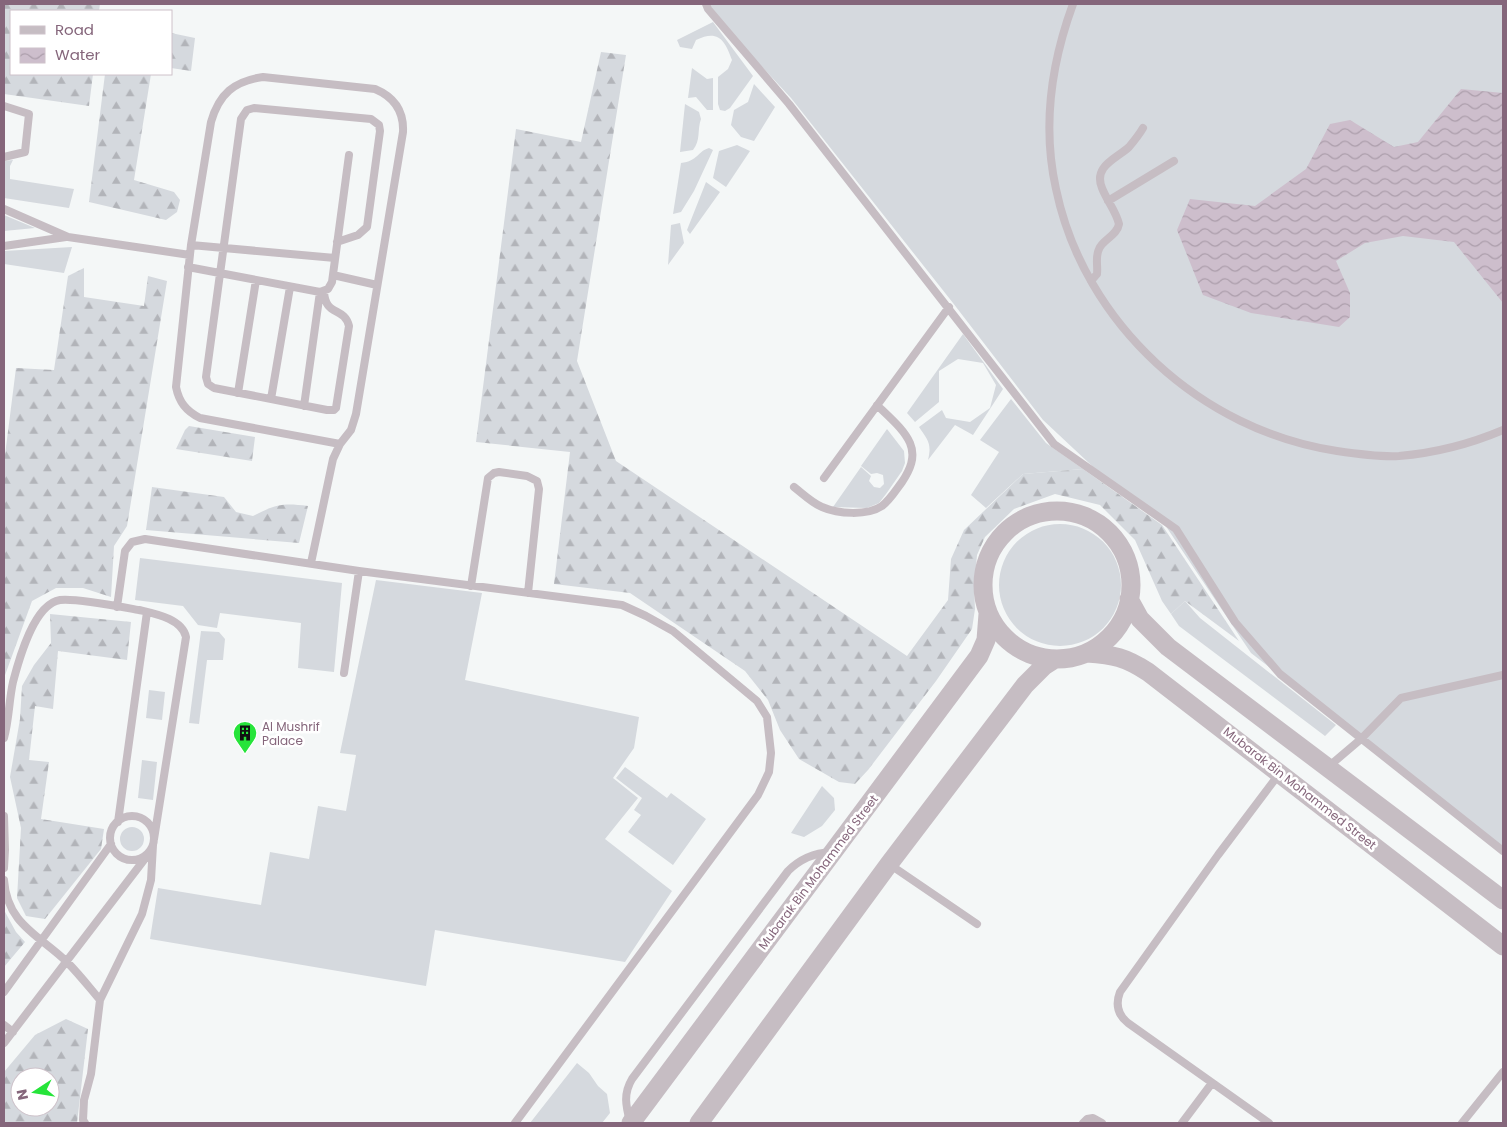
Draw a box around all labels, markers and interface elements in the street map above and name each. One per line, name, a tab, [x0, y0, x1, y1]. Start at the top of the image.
legend	[10, 10, 172, 75]
text: Road	[55, 19, 94, 40]
text: Water	[55, 44, 101, 65]
place label: Al Mushrif Palace	[262, 718, 320, 749]
building icon: Al Mushrif Palace	[232, 720, 258, 754]
street label: Mubarak Bin Mohammed Street	[1220, 723, 1380, 853]
street label: Mubarak Bin Mohammed Street	[754, 791, 882, 953]
north arrow	[10, 1067, 60, 1117]
text: N	[11, 1087, 33, 1102]

